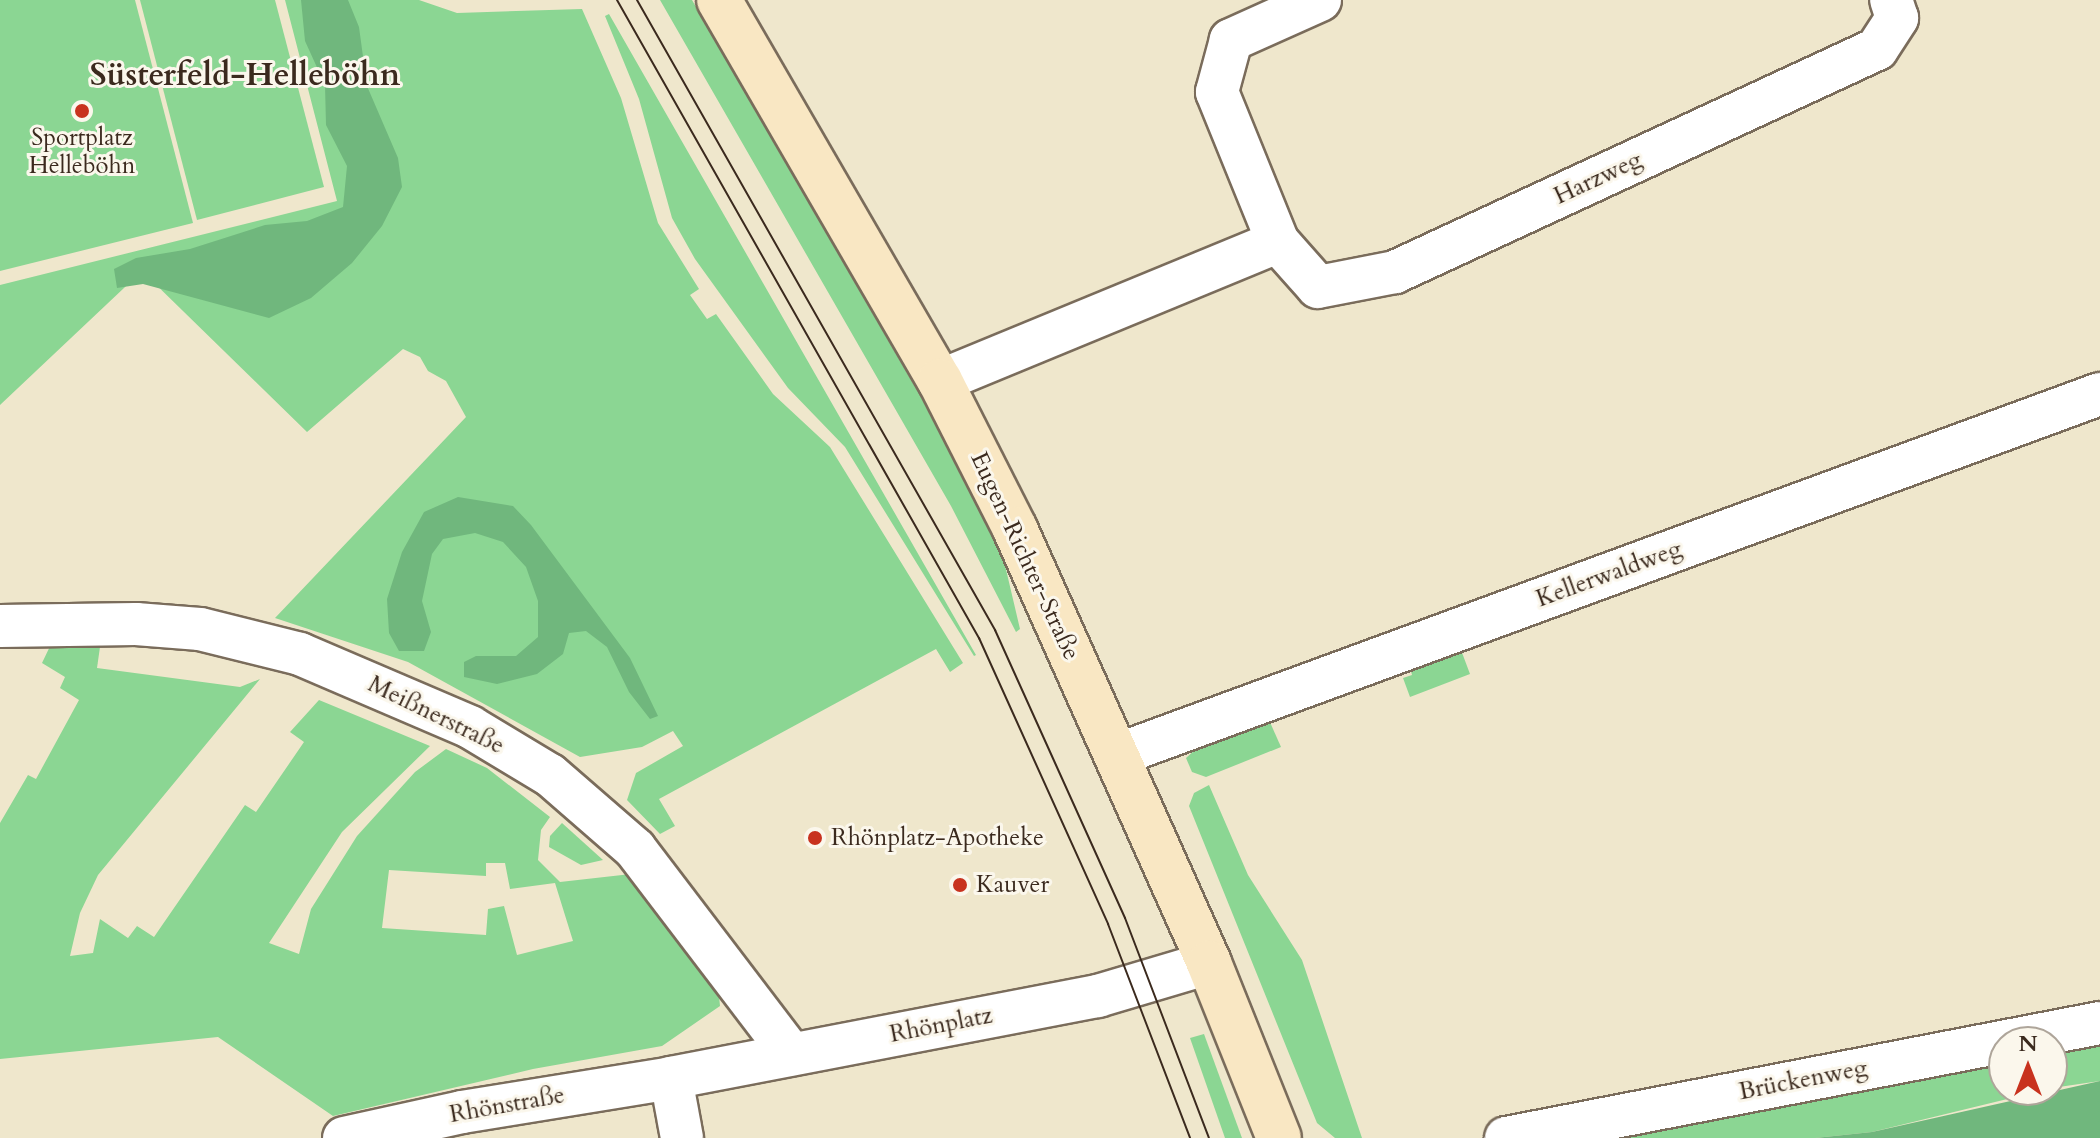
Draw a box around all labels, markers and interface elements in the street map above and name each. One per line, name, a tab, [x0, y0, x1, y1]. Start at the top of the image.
district label: Süsterfeld-Helleböhn	[90, 56, 400, 94]
marker: Sportplatz Helleböhn	[73, 102, 91, 120]
place label: Sportplatz Helleböhn	[29, 124, 135, 180]
street label: Harzweg	[1550, 145, 1646, 211]
street label: Eugen-Richter-Straße	[964, 447, 1086, 665]
street label: Kellerwaldweg	[1532, 534, 1686, 614]
street label: Meißnerstraße	[363, 670, 509, 760]
place label: Rhönplatz-Apotheke	[831, 824, 1044, 852]
marker: Rhönplatz-Apotheke	[806, 829, 824, 847]
place label: Kauver	[976, 871, 1049, 899]
marker: Kauver	[951, 876, 969, 894]
street label: Rhönplatz	[887, 1001, 995, 1049]
north arrow	[1988, 1026, 2068, 1106]
text: N	[2018, 1029, 2038, 1059]
street label: Brückenweg	[1736, 1053, 1870, 1107]
street label: Rhönstraße	[447, 1081, 567, 1129]

